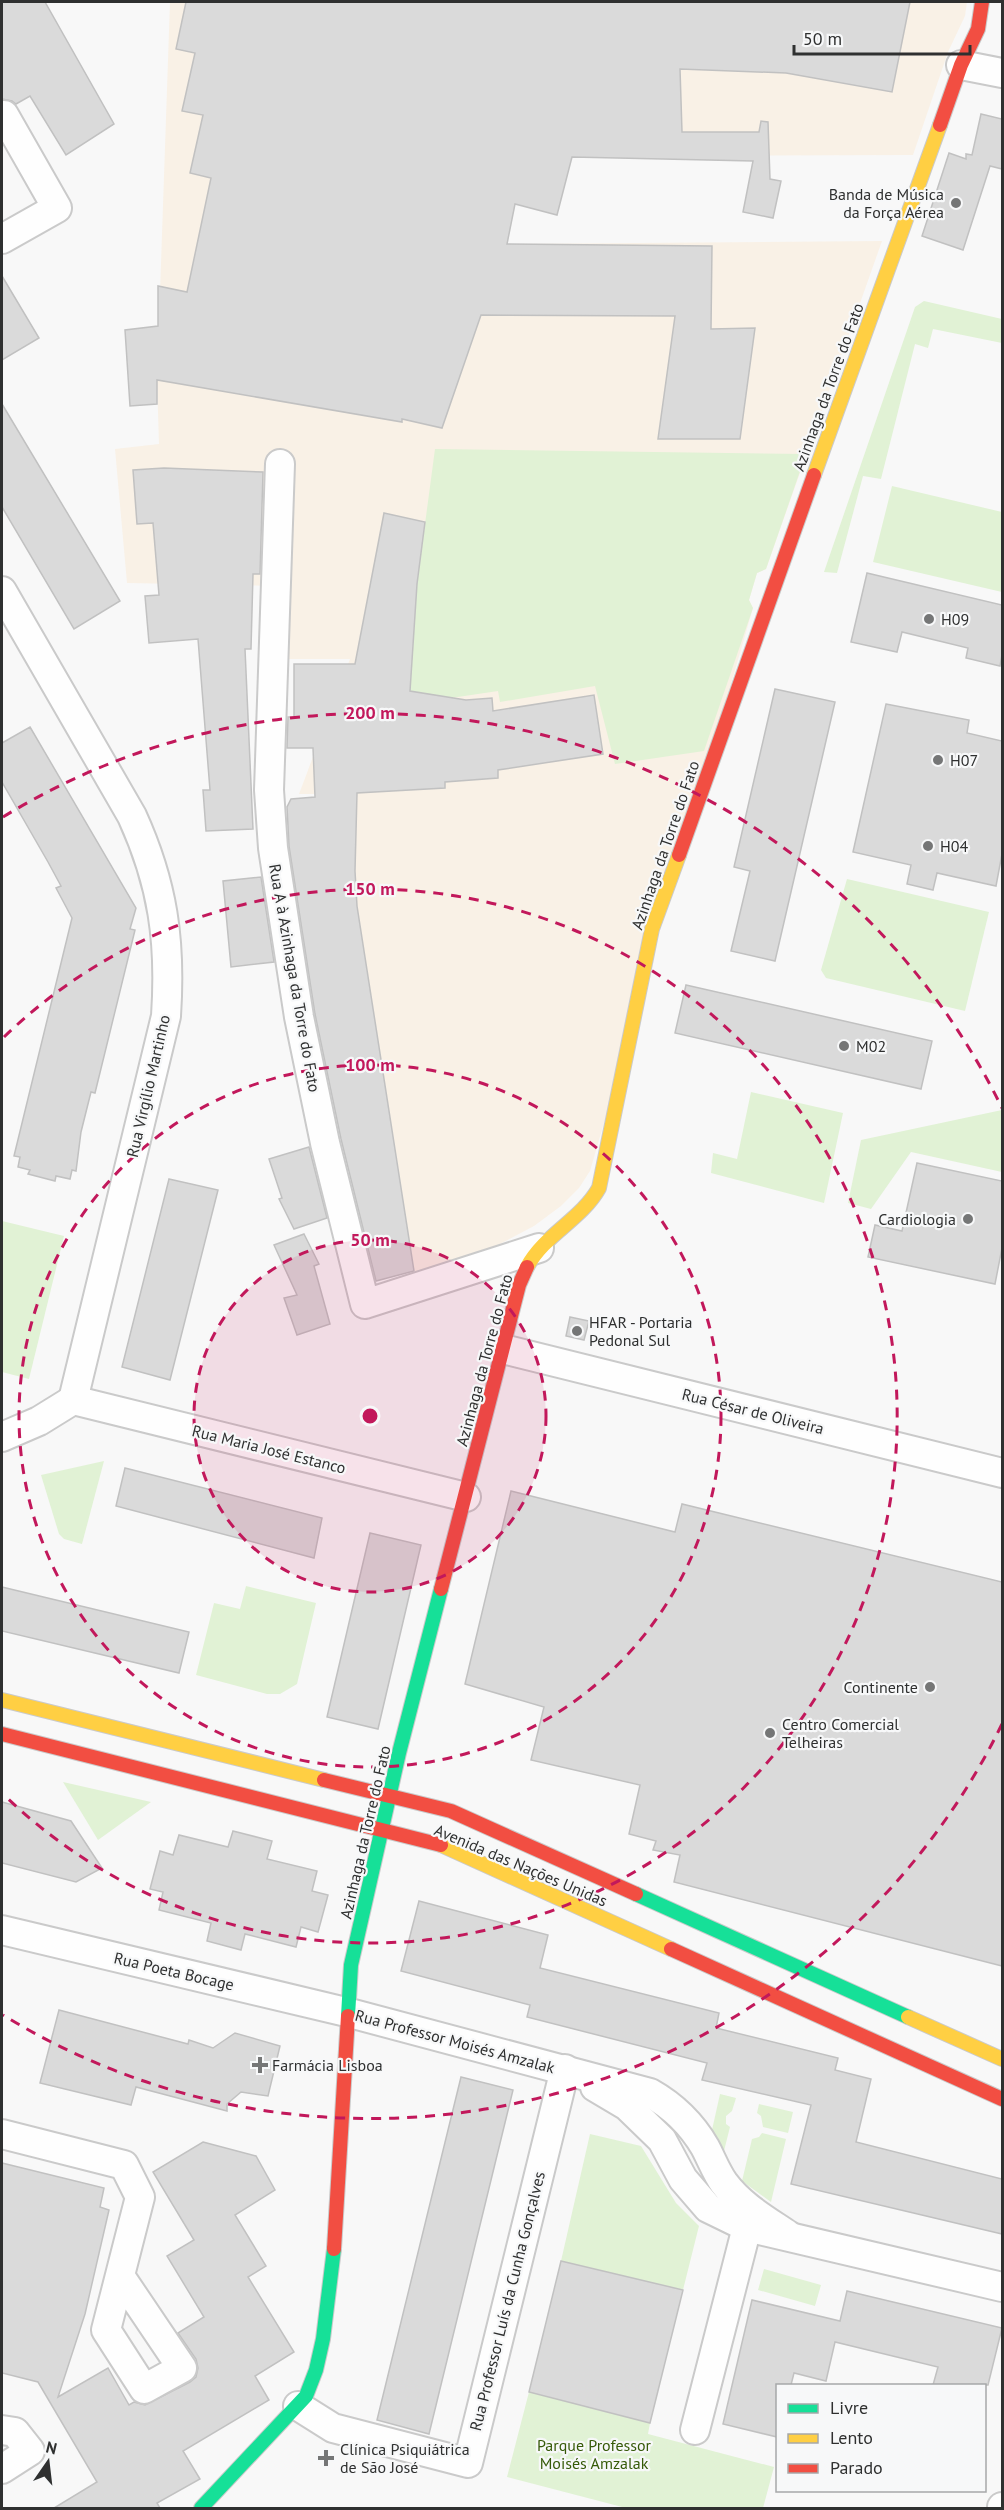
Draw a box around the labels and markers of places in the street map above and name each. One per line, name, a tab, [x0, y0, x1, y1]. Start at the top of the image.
place label: Banda de Música da Força Aérea	[829, 184, 944, 222]
marker: Banda de Música da Força Aérea	[949, 196, 963, 210]
place label: H09	[941, 609, 969, 629]
marker: H09	[922, 612, 936, 626]
place label: H07	[950, 750, 978, 770]
marker: H07	[931, 753, 945, 767]
place label: H04	[940, 836, 968, 856]
marker: H04	[921, 839, 935, 853]
place label: M02	[856, 1036, 886, 1056]
marker: M02	[837, 1039, 851, 1053]
place label: Cardiologia	[878, 1209, 956, 1229]
marker: Cardiologia	[961, 1212, 975, 1226]
place label: HFAR - Portaria Pedonal Sul	[589, 1312, 693, 1350]
marker: HFAR - Portaria Pedonal Sul	[570, 1324, 584, 1338]
centre of rings	[360, 1406, 380, 1426]
place label: Continente	[843, 1677, 918, 1697]
marker: Continente	[923, 1680, 937, 1694]
place label: Centro Comercial Telheiras	[782, 1714, 899, 1752]
marker: Centro Comercial Telheiras	[763, 1726, 777, 1740]
place label: Farmácia Lisboa	[272, 2055, 383, 2075]
marker: Farmácia Lisboa	[253, 2058, 267, 2072]
place label: Clínica Psiquiátrica de São José	[340, 2439, 470, 2477]
marker: Clínica Psiquiátrica de São José	[317, 2449, 335, 2467]

